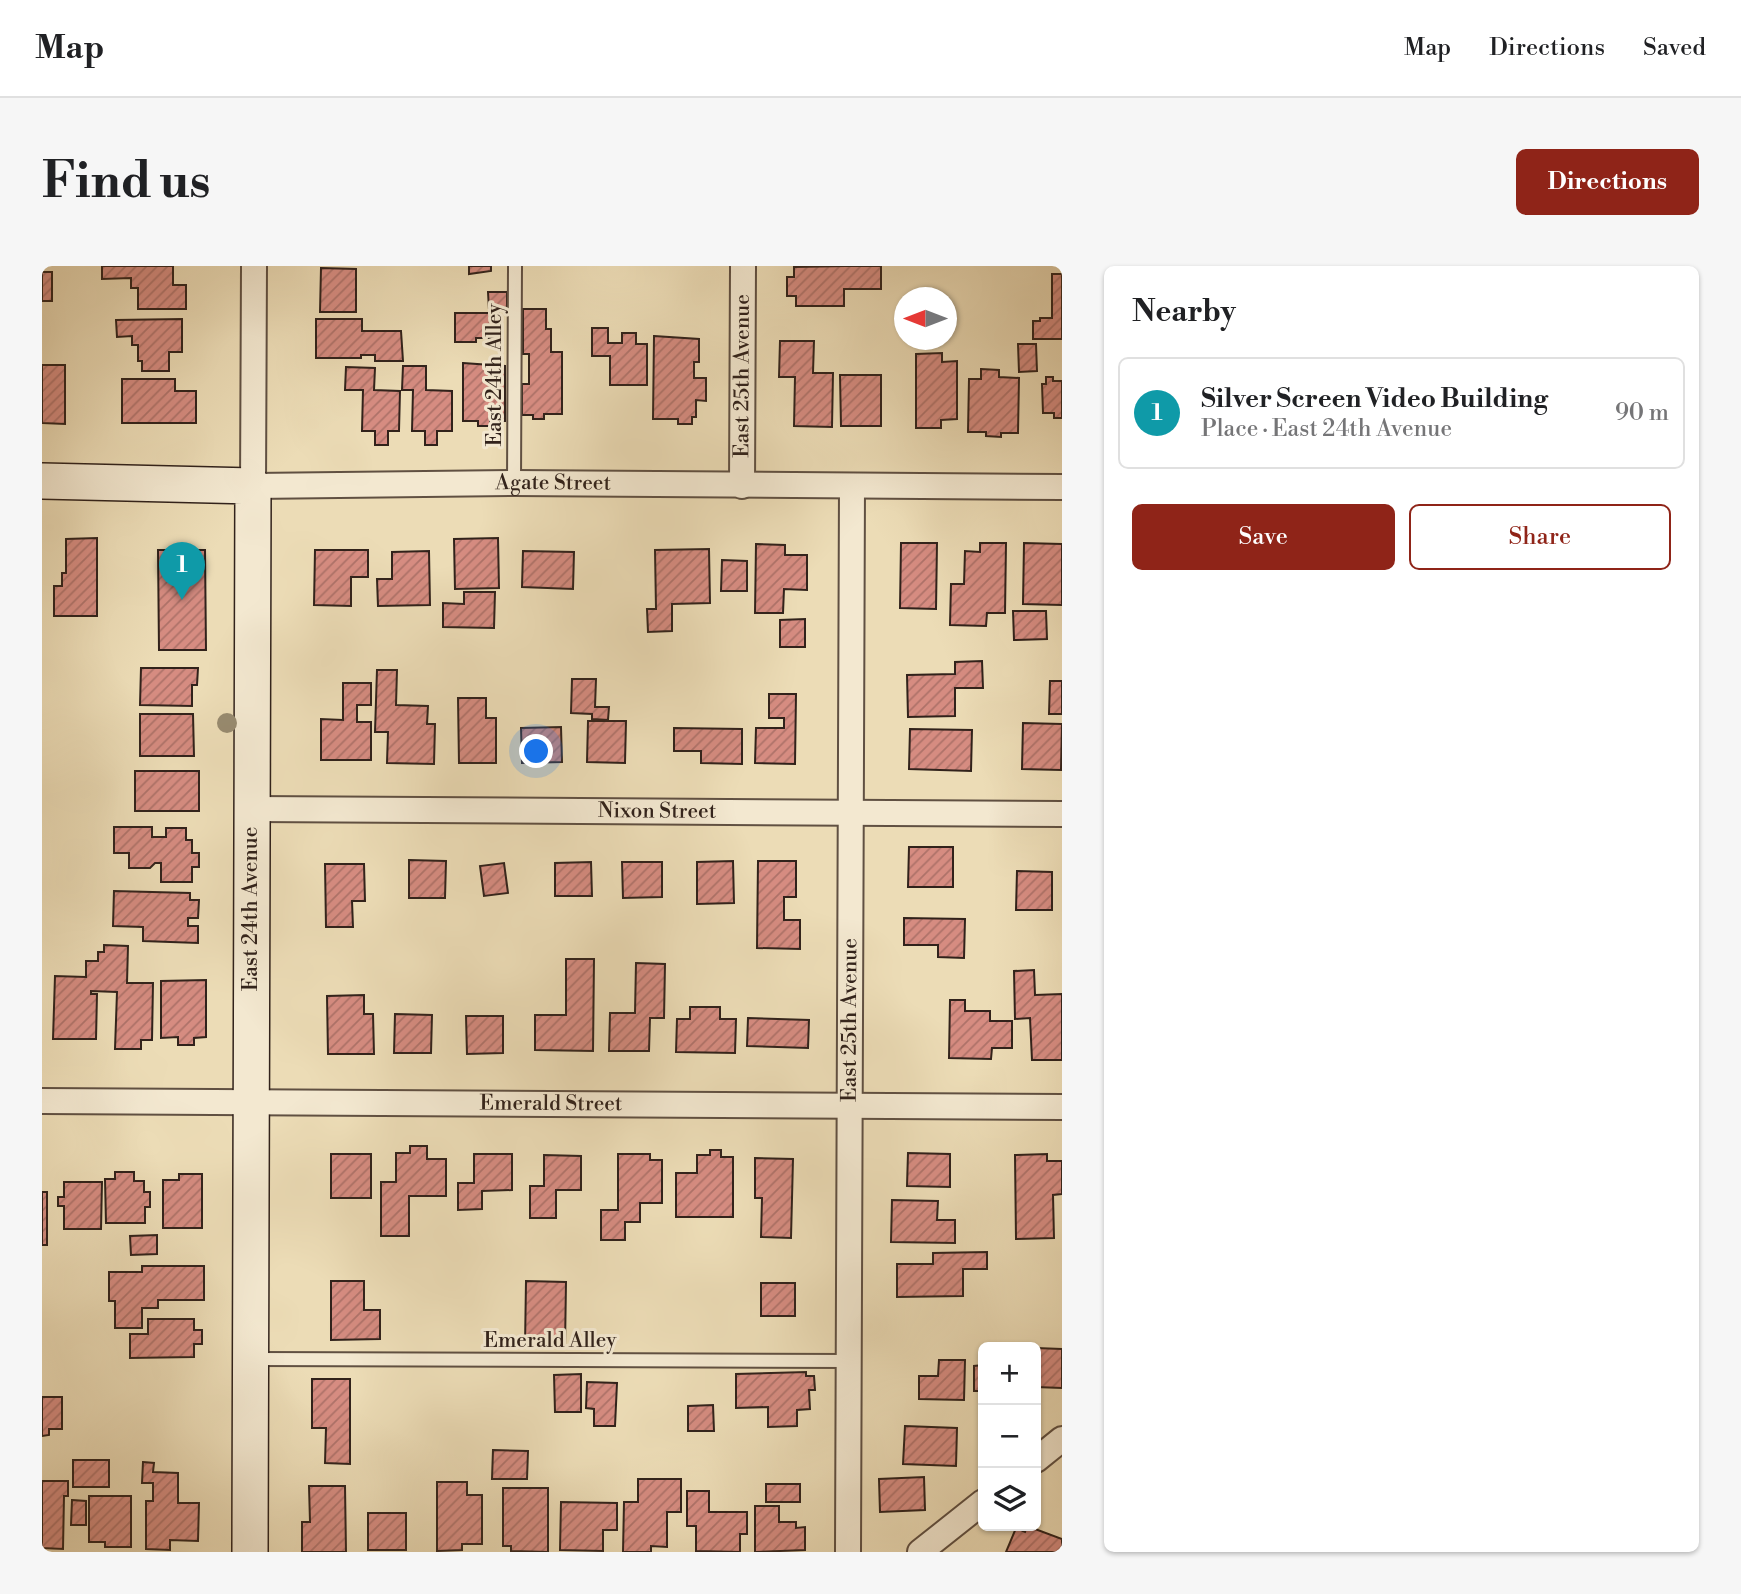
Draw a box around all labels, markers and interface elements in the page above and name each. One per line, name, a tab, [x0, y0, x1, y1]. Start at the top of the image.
text: Map	[35, 28, 104, 69]
text: Map	[1404, 33, 1451, 63]
text: Directions	[1489, 33, 1605, 63]
text: Saved	[1643, 33, 1706, 63]
button: Directions	[1516, 149, 1699, 215]
text: Find us	[42, 152, 211, 213]
north arrow	[894, 287, 957, 350]
text: Nearby	[1132, 293, 1236, 331]
street label: East 25th Avenue	[729, 294, 756, 458]
street label: East 24th Alley	[482, 303, 508, 447]
text: Silver Screen Video Building	[1201, 383, 1548, 415]
text: 1	[1151, 399, 1163, 427]
text: 90 m	[1615, 399, 1669, 427]
text: Place · East 24th Avenue	[1201, 415, 1452, 443]
street label: Agate Street	[494, 470, 612, 497]
button: Save	[1132, 504, 1395, 570]
button: Share	[1409, 504, 1671, 570]
pin: 1	[159, 542, 205, 600]
your location	[519, 734, 553, 768]
street label: Nixon Street	[598, 798, 717, 825]
street label: East 24th Avenue	[238, 827, 264, 991]
street label: East 25th Avenue	[837, 938, 863, 1102]
street label: Emerald Street	[480, 1091, 623, 1117]
street label: Emerald Alley	[483, 1328, 617, 1354]
map controls	[978, 1342, 1041, 1531]
button: +	[978, 1342, 1041, 1405]
button: −	[978, 1405, 1041, 1468]
button: layers	[978, 1468, 1041, 1531]

